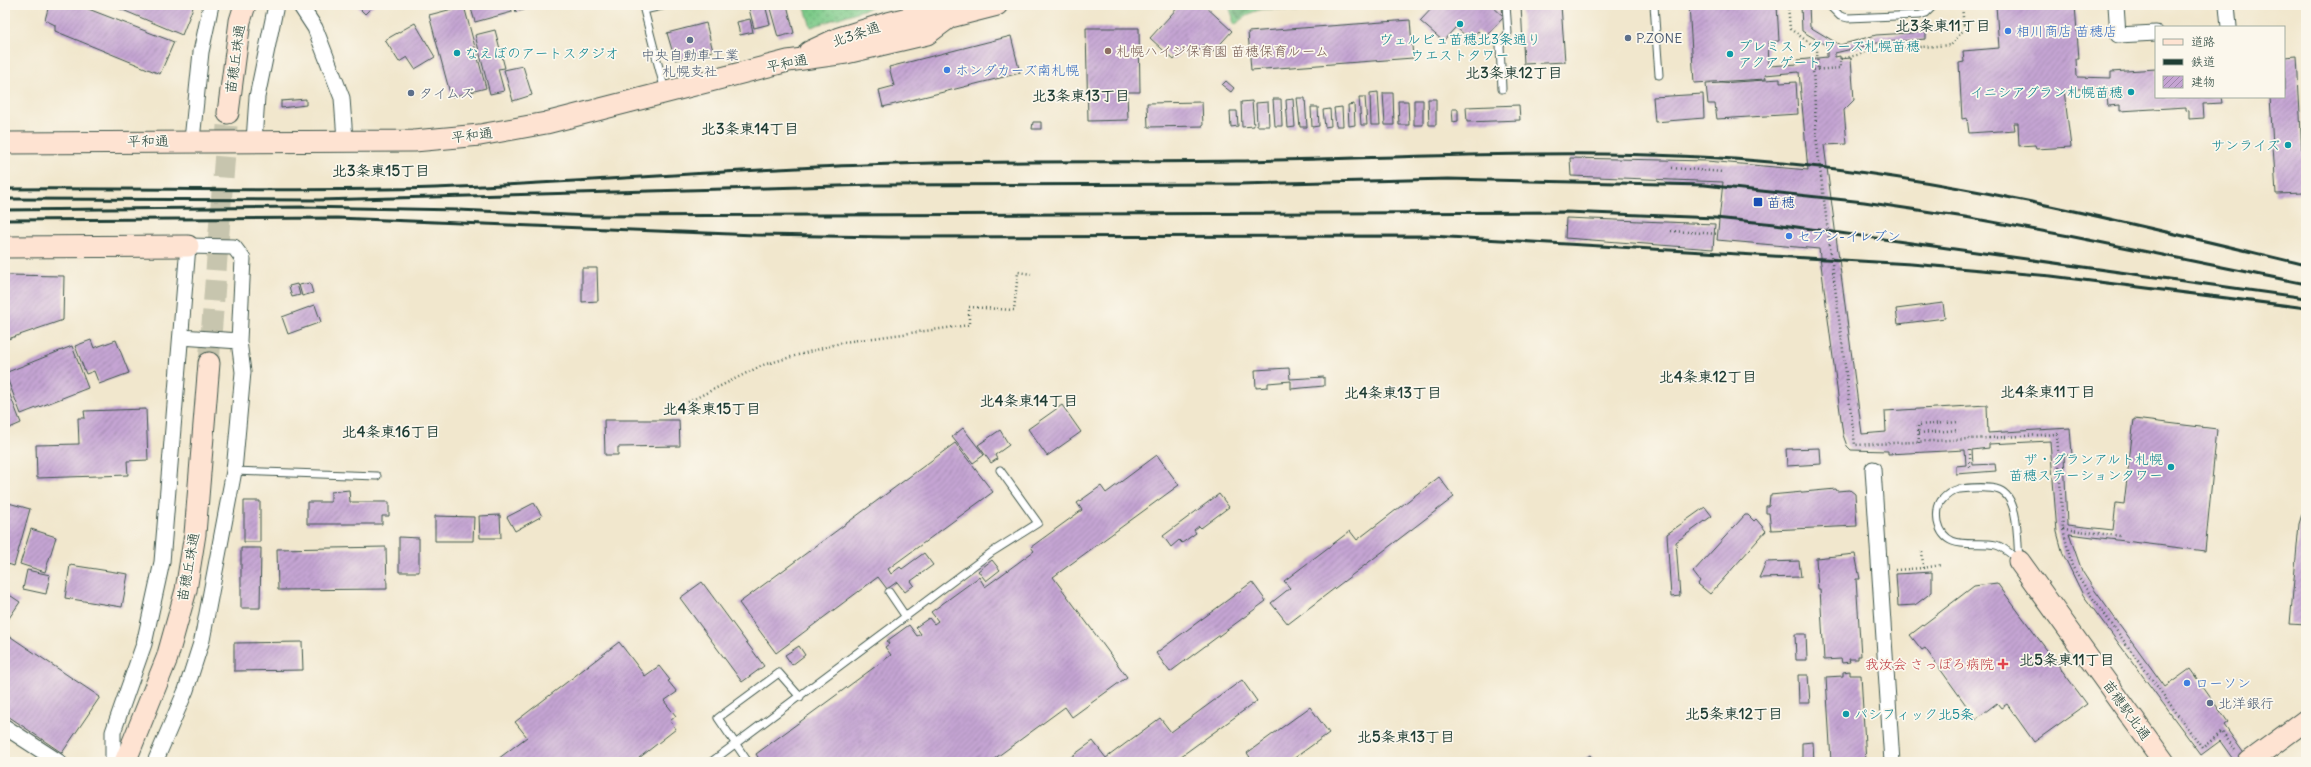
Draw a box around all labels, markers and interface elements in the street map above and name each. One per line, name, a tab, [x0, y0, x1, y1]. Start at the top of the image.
district label: 北3条東11丁目	[1895, 16, 1991, 35]
street label: 北3条通	[829, 17, 883, 51]
marker: ヴェルビュ苗穂北3条通り ウエストタワー	[1455, 19, 1465, 29]
place label: 相川商店 苗穂店	[2016, 22, 2117, 40]
street label: 苗穂丘珠通	[221, 23, 249, 95]
marker: 相川商店 苗穂店	[2003, 26, 2013, 36]
legend	[2155, 26, 2285, 98]
place label: P.ZONE	[1636, 29, 1683, 47]
place label: ヴェルビュ苗穂北3条通り ウエストタワー	[1379, 30, 1541, 64]
marker: P.ZONE	[1623, 33, 1633, 43]
text: 道路	[2191, 34, 2215, 49]
marker: 中央自動車工業 札幌支社	[685, 35, 695, 45]
place label: プレミストタワーズ札幌苗穂 アクアゲート	[1738, 37, 1920, 71]
place label: 札幌ハイジ保育園 苗穂保育ルーム	[1116, 42, 1329, 60]
place label: なえぼのアートスタジオ	[465, 44, 619, 62]
place label: 中央自動車工業 札幌支社	[641, 46, 739, 80]
marker: 札幌ハイジ保育園 苗穂保育ルーム	[1103, 46, 1113, 56]
marker: なえぼのアートスタジオ	[452, 48, 462, 58]
marker: プレミストタワーズ札幌苗穂 アクアゲート	[1725, 49, 1735, 59]
street label: 平和通	[765, 50, 809, 76]
text: 鉄道	[2191, 54, 2215, 69]
place label: ホンダカーズ南札幌	[955, 61, 1079, 79]
district label: 北3条東12丁目	[1465, 63, 1563, 82]
marker: ホンダカーズ南札幌	[942, 65, 952, 75]
text: 建物	[2191, 74, 2215, 89]
place label: イニシアグラン札幌苗穂	[1970, 83, 2123, 101]
place label: タイムズ	[419, 84, 474, 102]
district label: 北3条東13丁目	[1032, 86, 1130, 105]
marker: イニシアグラン札幌苗穂	[2126, 87, 2136, 97]
marker: タイムズ	[406, 88, 416, 98]
district label: 北3条東14丁目	[701, 119, 799, 138]
street label: 平和通	[450, 124, 494, 146]
street label: 平和通	[127, 132, 169, 150]
place label: サンライズ	[2211, 136, 2280, 154]
marker: サンライズ	[2283, 140, 2293, 150]
district label: 北3条東15丁目	[332, 161, 430, 180]
place label: 苗穂	[1767, 193, 1795, 211]
marker: 苗穂	[1752, 196, 1764, 208]
place label: セブン-イレブン	[1797, 227, 1901, 245]
marker: セブン-イレブン	[1784, 231, 1794, 241]
district label: 北4条東12丁目	[1659, 367, 1757, 386]
district label: 北4条東11丁目	[2000, 382, 2096, 401]
district label: 北4条東13丁目	[1344, 383, 1442, 402]
district label: 北4条東14丁目	[980, 391, 1078, 410]
district label: 北4条東15丁目	[663, 399, 761, 418]
district label: 北4条東16丁目	[342, 422, 440, 441]
place label: ザ・グランアルト札幌 苗穂ステーションタワー	[2009, 450, 2163, 484]
marker: ザ・グランアルト札幌 苗穂ステーションタワー	[2166, 462, 2176, 472]
street label: 苗穂丘珠通	[173, 531, 203, 603]
district label: 北5条東11丁目	[2019, 650, 2115, 669]
place label: 我汝会 さっぽろ病院	[1865, 655, 1994, 673]
marker: 我汝会 さっぽろ病院	[1997, 658, 2009, 670]
place label: ローソン	[2195, 674, 2251, 692]
street label: 苗穂駅北通	[2099, 676, 2155, 744]
marker: ローソン	[2182, 678, 2192, 688]
place label: 北洋銀行	[2218, 694, 2274, 712]
marker: 北洋銀行	[2205, 698, 2215, 708]
district label: 北5条東12丁目	[1685, 704, 1783, 723]
place label: パシフィック北5条	[1854, 705, 1974, 723]
marker: パシフィック北5条	[1841, 709, 1851, 719]
district label: 北5条東13丁目	[1357, 727, 1455, 746]

